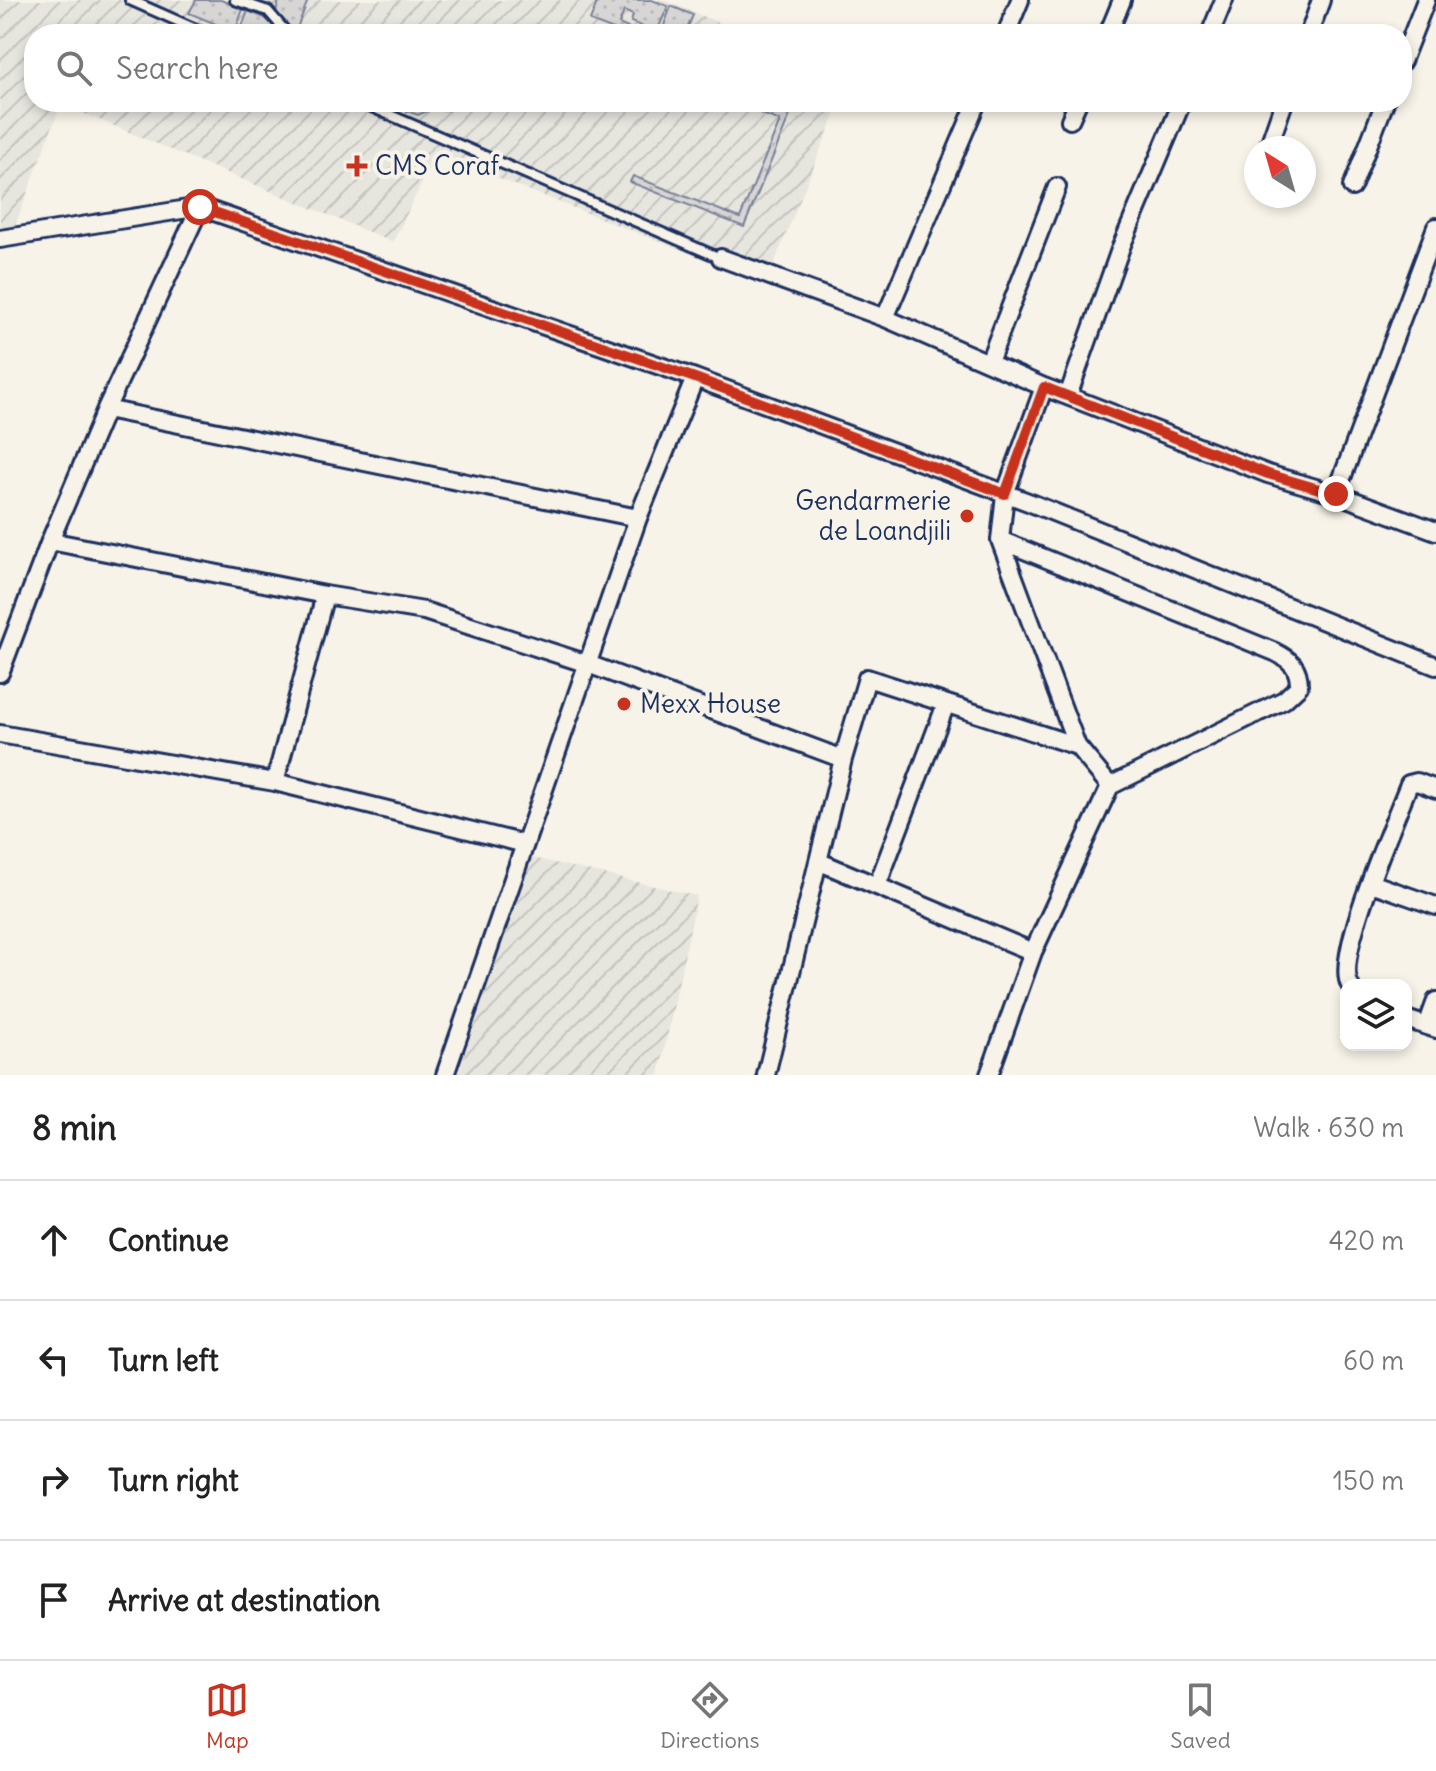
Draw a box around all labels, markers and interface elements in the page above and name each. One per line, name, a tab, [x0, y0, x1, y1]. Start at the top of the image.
search box	[24, 24, 1412, 112]
icon: search	[52, 46, 96, 90]
text: Search here	[116, 49, 279, 87]
north arrow	[1244, 136, 1316, 208]
place label: CMS Coraf	[375, 149, 499, 182]
marker: CMS Coraf	[346, 155, 368, 177]
route start	[182, 189, 218, 225]
route end	[1318, 476, 1354, 512]
place label: Gendarmerie de Loandjili	[795, 484, 951, 547]
marker: Gendarmerie de Loandjili	[958, 507, 976, 525]
place label: Mexx House	[640, 687, 781, 720]
marker: Mexx House	[615, 695, 633, 713]
map controls	[1340, 979, 1412, 1051]
button: layers	[1340, 979, 1412, 1051]
text: 8 min	[32, 1106, 117, 1149]
text: Walk · 630 m	[1253, 1111, 1404, 1144]
icon: ahead	[32, 1218, 76, 1262]
text: Continue	[108, 1221, 229, 1259]
text: 420 m	[1329, 1224, 1404, 1257]
icon: left	[32, 1338, 76, 1382]
text: Turn left	[108, 1341, 219, 1379]
text: 60 m	[1343, 1344, 1404, 1377]
icon: right	[32, 1458, 76, 1502]
text: Turn right	[108, 1461, 239, 1499]
text: 150 m	[1333, 1464, 1404, 1497]
icon: arrive	[32, 1578, 76, 1622]
text: Arrive at destination	[108, 1581, 380, 1619]
tab: Map	[205, 1678, 249, 1754]
tab: Directions	[660, 1678, 760, 1754]
tab: Saved	[1170, 1678, 1231, 1754]

